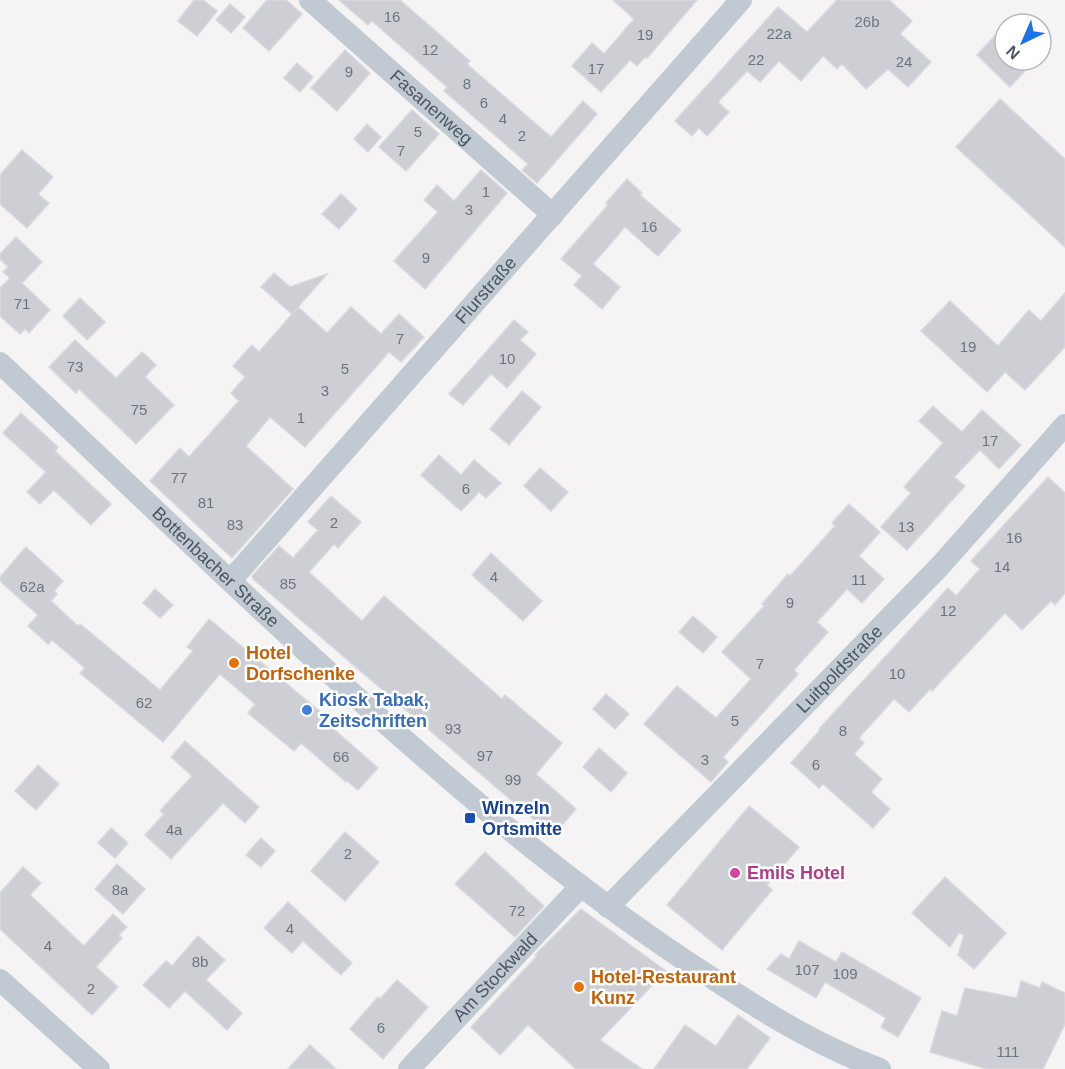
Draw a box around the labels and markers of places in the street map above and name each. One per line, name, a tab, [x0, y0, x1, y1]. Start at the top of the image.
place label: Hotel Dorfschenke	[246, 643, 355, 684]
marker: Hotel Dorfschenke	[227, 656, 241, 670]
place label: Kiosk Tabak, Zeitschriften	[319, 690, 429, 731]
marker: Kiosk Tabak, Zeitschriften	[300, 703, 314, 717]
place label: Winzeln Ortsmitte	[482, 798, 562, 839]
marker: Winzeln Ortsmitte	[463, 811, 477, 825]
place label: Emils Hotel	[747, 863, 845, 883]
marker: Emils Hotel	[728, 866, 742, 880]
place label: Hotel-Restaurant Kunz	[591, 967, 736, 1008]
marker: Hotel-Restaurant Kunz	[572, 980, 586, 994]

